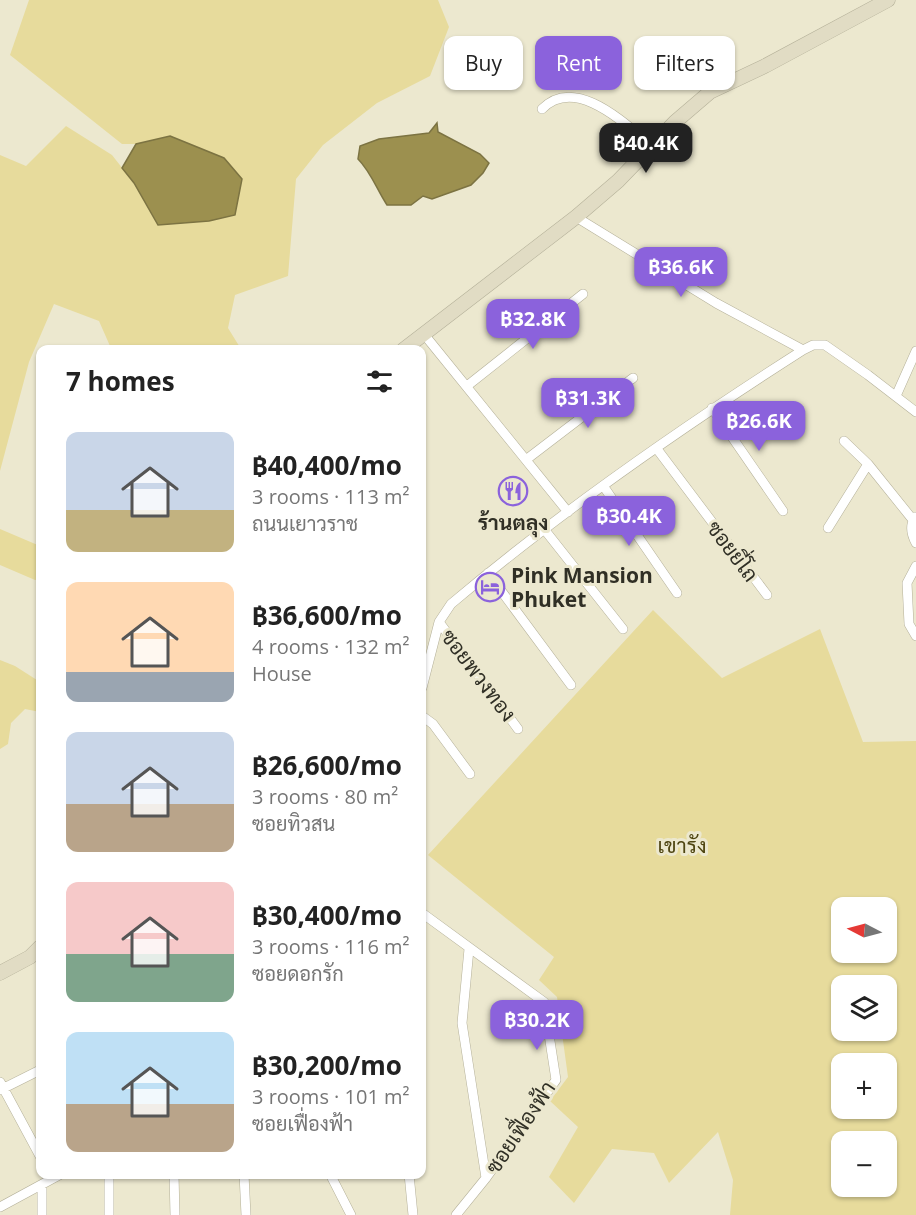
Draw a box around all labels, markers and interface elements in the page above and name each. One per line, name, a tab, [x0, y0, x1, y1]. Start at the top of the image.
chip: Buy	[444, 36, 523, 90]
chip: Rent	[535, 36, 622, 90]
chip: Filters	[634, 36, 735, 90]
pin: ฿40.4K	[597, 123, 695, 174]
text: ฿40.4K	[613, 129, 679, 156]
pin: ฿36.6K	[632, 247, 730, 298]
text: ฿36.6K	[648, 253, 714, 280]
pin: ฿32.8K	[484, 299, 582, 350]
text: ฿32.8K	[500, 305, 566, 332]
text: 7 homes	[66, 363, 175, 399]
icon: filters	[363, 365, 396, 398]
pin: ฿31.3K	[539, 378, 637, 429]
text: ฿31.3K	[555, 384, 621, 411]
pin: ฿26.6K	[710, 401, 808, 452]
text: ฿26.6K	[726, 407, 792, 434]
text: ฿40,400/mo	[252, 447, 402, 483]
icon: home	[114, 456, 186, 528]
restaurant icon: ร้านตลุง	[497, 475, 529, 507]
text: 3 rooms · 113 m²	[252, 483, 410, 510]
pin: ฿30.4K	[580, 496, 678, 547]
text: ฿30.4K	[596, 502, 662, 529]
place label: ร้านตลุง	[478, 508, 548, 538]
text: ถนนเยาวราช	[252, 510, 358, 537]
street label: ซอยยี่โถ	[701, 512, 769, 587]
place label: Pink Mansion Phuket	[511, 561, 653, 613]
hotel icon: Pink Mansion Phuket	[474, 571, 506, 603]
text: ฿36,600/mo	[252, 597, 402, 633]
icon: home	[114, 606, 186, 678]
street label: ซอยพวงทอง	[435, 623, 523, 727]
text: 4 rooms · 132 m²	[252, 633, 410, 660]
text: House	[252, 660, 312, 687]
text: ฿26,600/mo	[252, 747, 402, 783]
icon: home	[114, 756, 186, 828]
text: 3 rooms · 80 m²	[252, 783, 398, 810]
text: ซอยทิวสน	[252, 810, 335, 837]
park label: เขารัง	[658, 831, 706, 859]
text: ฿30,400/mo	[252, 897, 402, 933]
north arrow	[831, 897, 897, 963]
map controls	[831, 897, 897, 1197]
icon: home	[114, 906, 186, 978]
text: 3 rooms · 116 m²	[252, 933, 410, 960]
text: ซอยดอกรัก	[252, 960, 344, 987]
button: layers	[831, 975, 897, 1041]
pin: ฿30.2K	[488, 1000, 586, 1051]
text: ฿30.2K	[504, 1006, 570, 1033]
text: ฿30,200/mo	[252, 1047, 402, 1083]
button: +	[831, 1053, 897, 1119]
icon: home	[114, 1056, 186, 1128]
street label: ซอยเฟื่องฟ้า	[475, 1072, 561, 1179]
text: 3 rooms · 101 m²	[252, 1083, 410, 1110]
text: ซอยเฟื่องฟ้า	[252, 1110, 353, 1137]
button: −	[831, 1131, 897, 1197]

